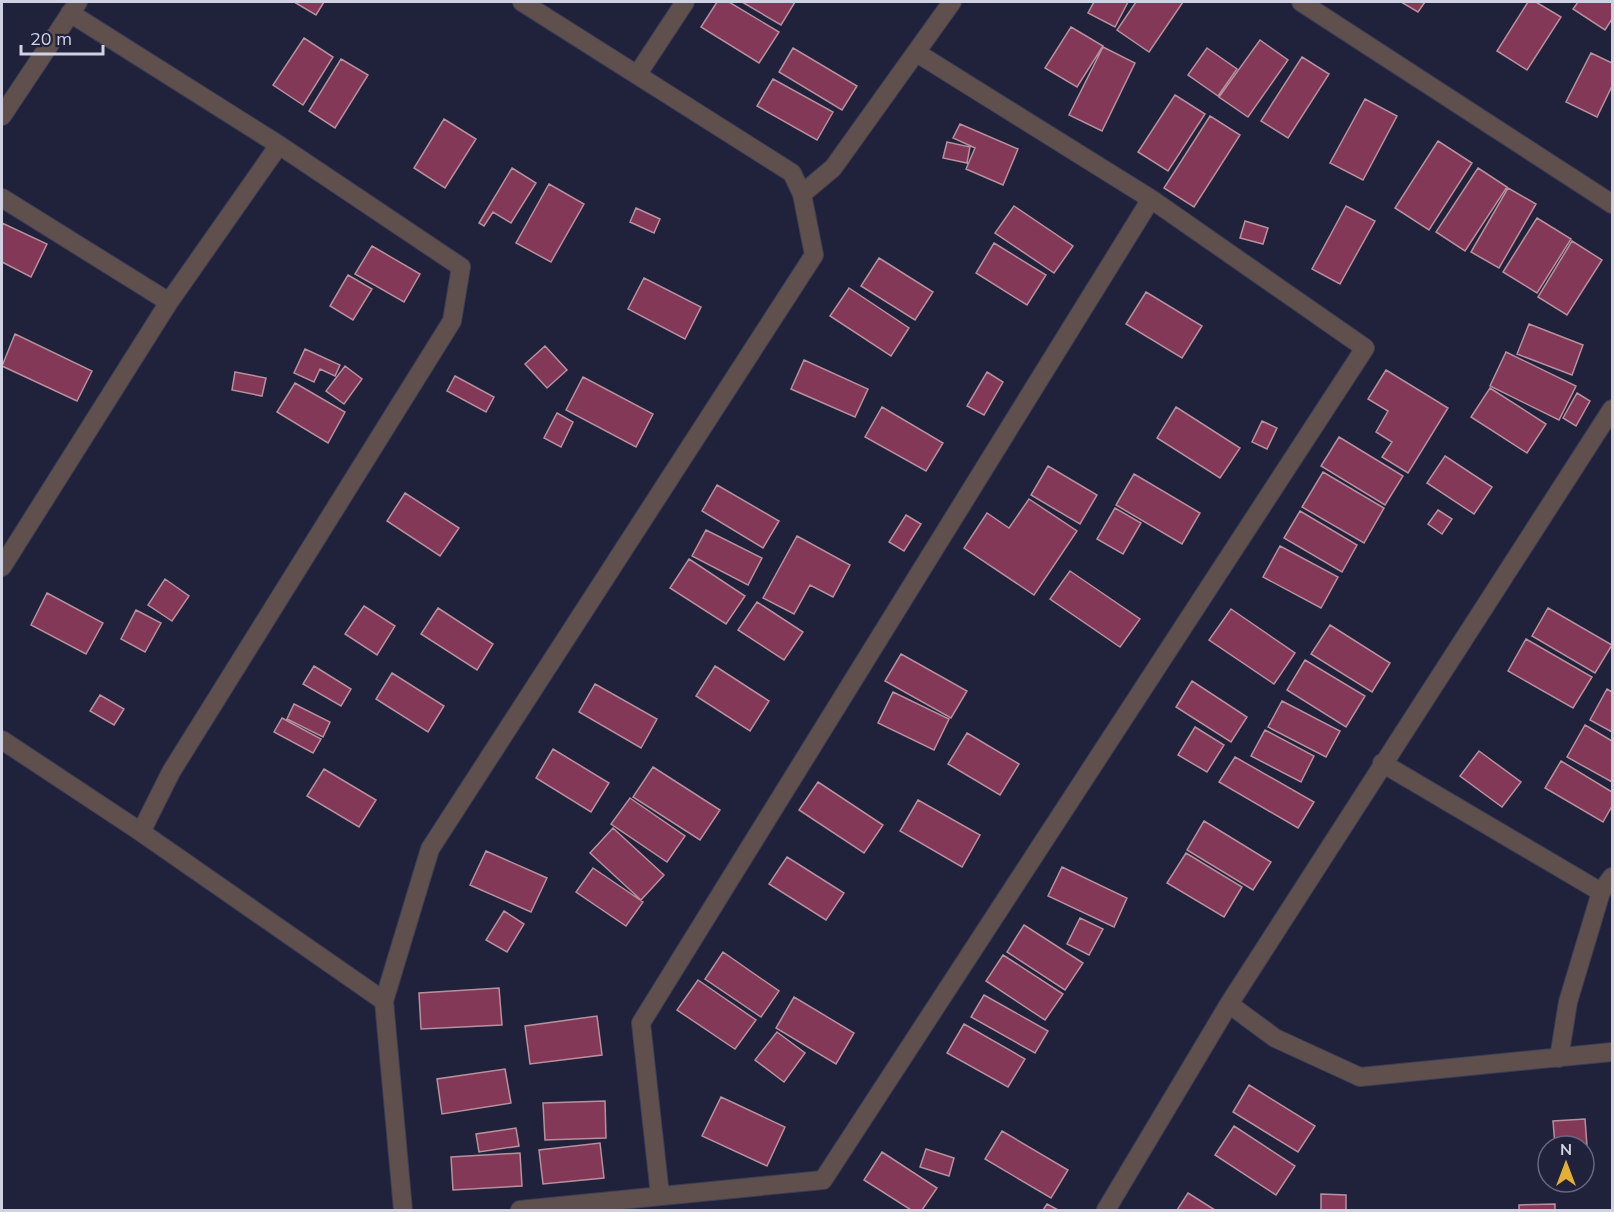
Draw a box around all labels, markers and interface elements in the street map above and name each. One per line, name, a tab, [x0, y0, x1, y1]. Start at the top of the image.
scale bar	[21, 18, 104, 56]
text: 20 m	[30, 27, 72, 50]
north arrow	[1536, 1134, 1596, 1194]
text: N	[1560, 1139, 1572, 1159]

